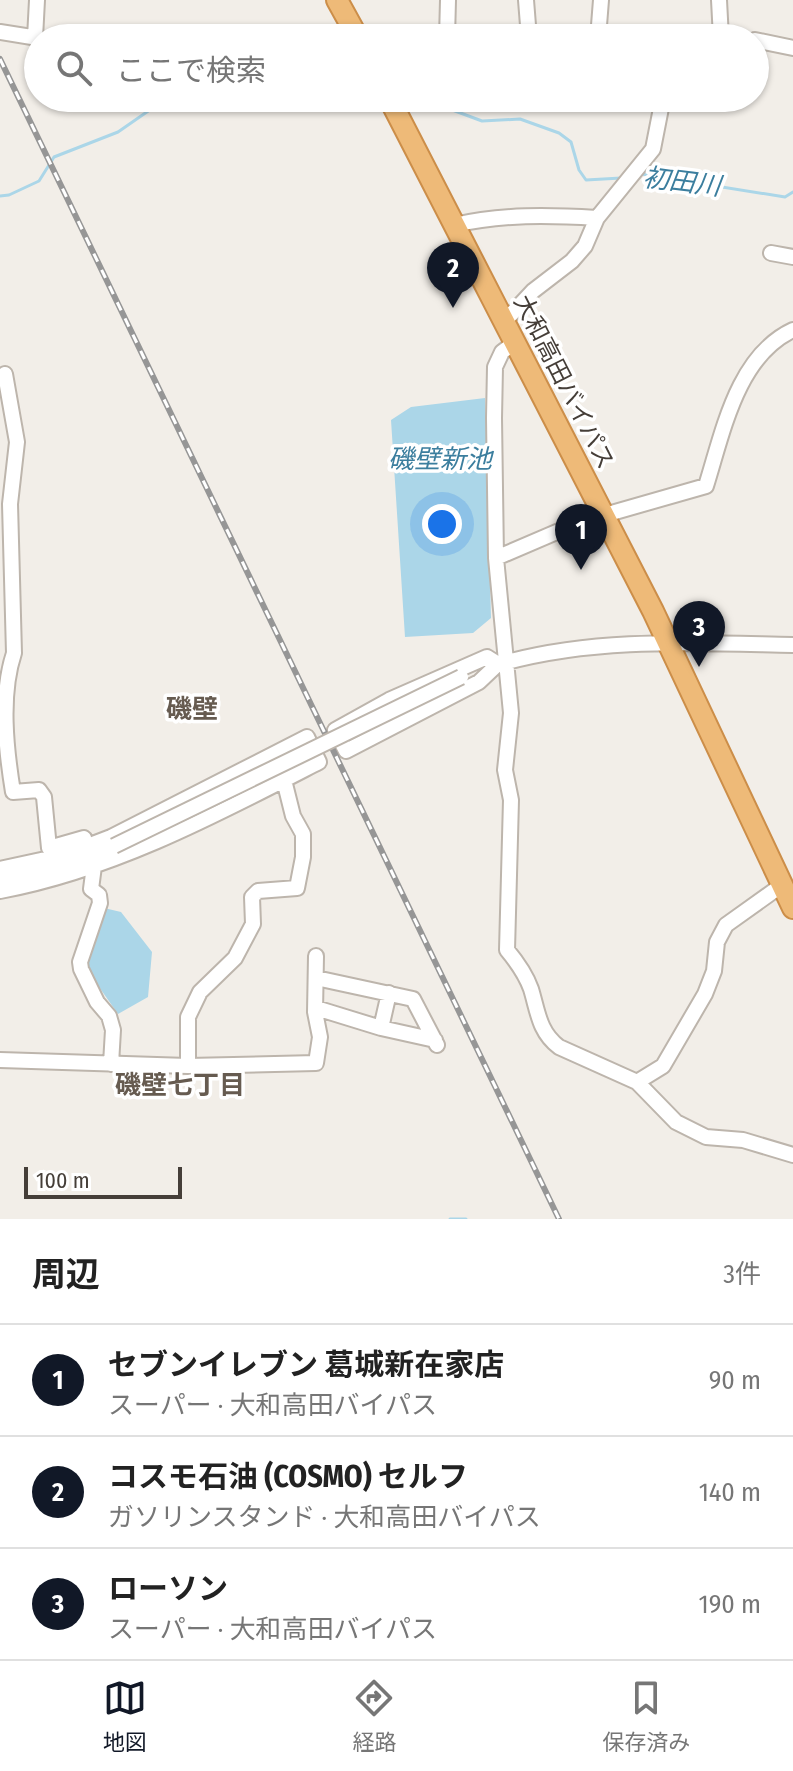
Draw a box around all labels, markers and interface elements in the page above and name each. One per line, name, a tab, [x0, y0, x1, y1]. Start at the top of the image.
search box	[24, 24, 769, 112]
icon: search	[52, 46, 96, 90]
text: ここで検索	[116, 53, 266, 89]
water label: 初田川	[641, 162, 726, 203]
pin: 2	[427, 242, 479, 308]
street label: 大和高田バイパス	[508, 290, 620, 474]
water label: 磯壁新池	[388, 444, 495, 475]
your location	[422, 504, 462, 544]
pin: 1	[555, 504, 607, 570]
pin: 3	[673, 601, 725, 667]
district label: 磯壁	[166, 694, 218, 725]
district label: 磯壁七丁目	[115, 1070, 245, 1101]
scale bar	[24, 1163, 182, 1199]
text: 100 m	[36, 1167, 90, 1194]
text: 周辺	[32, 1254, 100, 1295]
text: 3件	[723, 1259, 761, 1290]
text: セブンイレブン 葛城新在家店	[108, 1347, 504, 1383]
text: 1	[53, 1365, 64, 1396]
text: 90 m	[709, 1365, 761, 1396]
text: スーパー · 大和高田バイパス	[108, 1390, 437, 1421]
text: コスモ石油 (COSMO) セルフ	[108, 1459, 468, 1495]
text: 2	[52, 1477, 64, 1508]
text: 140 m	[699, 1477, 761, 1508]
text: ガソリンスタンド · 大和高田バイパス	[108, 1502, 541, 1533]
text: ローソン	[108, 1571, 228, 1607]
text: 3	[52, 1589, 64, 1620]
text: 190 m	[699, 1589, 761, 1620]
text: スーパー · 大和高田バイパス	[108, 1614, 437, 1645]
tab: 地図	[103, 1676, 147, 1756]
tab: 経路	[352, 1676, 396, 1756]
tab: 保存済み	[602, 1676, 690, 1756]

